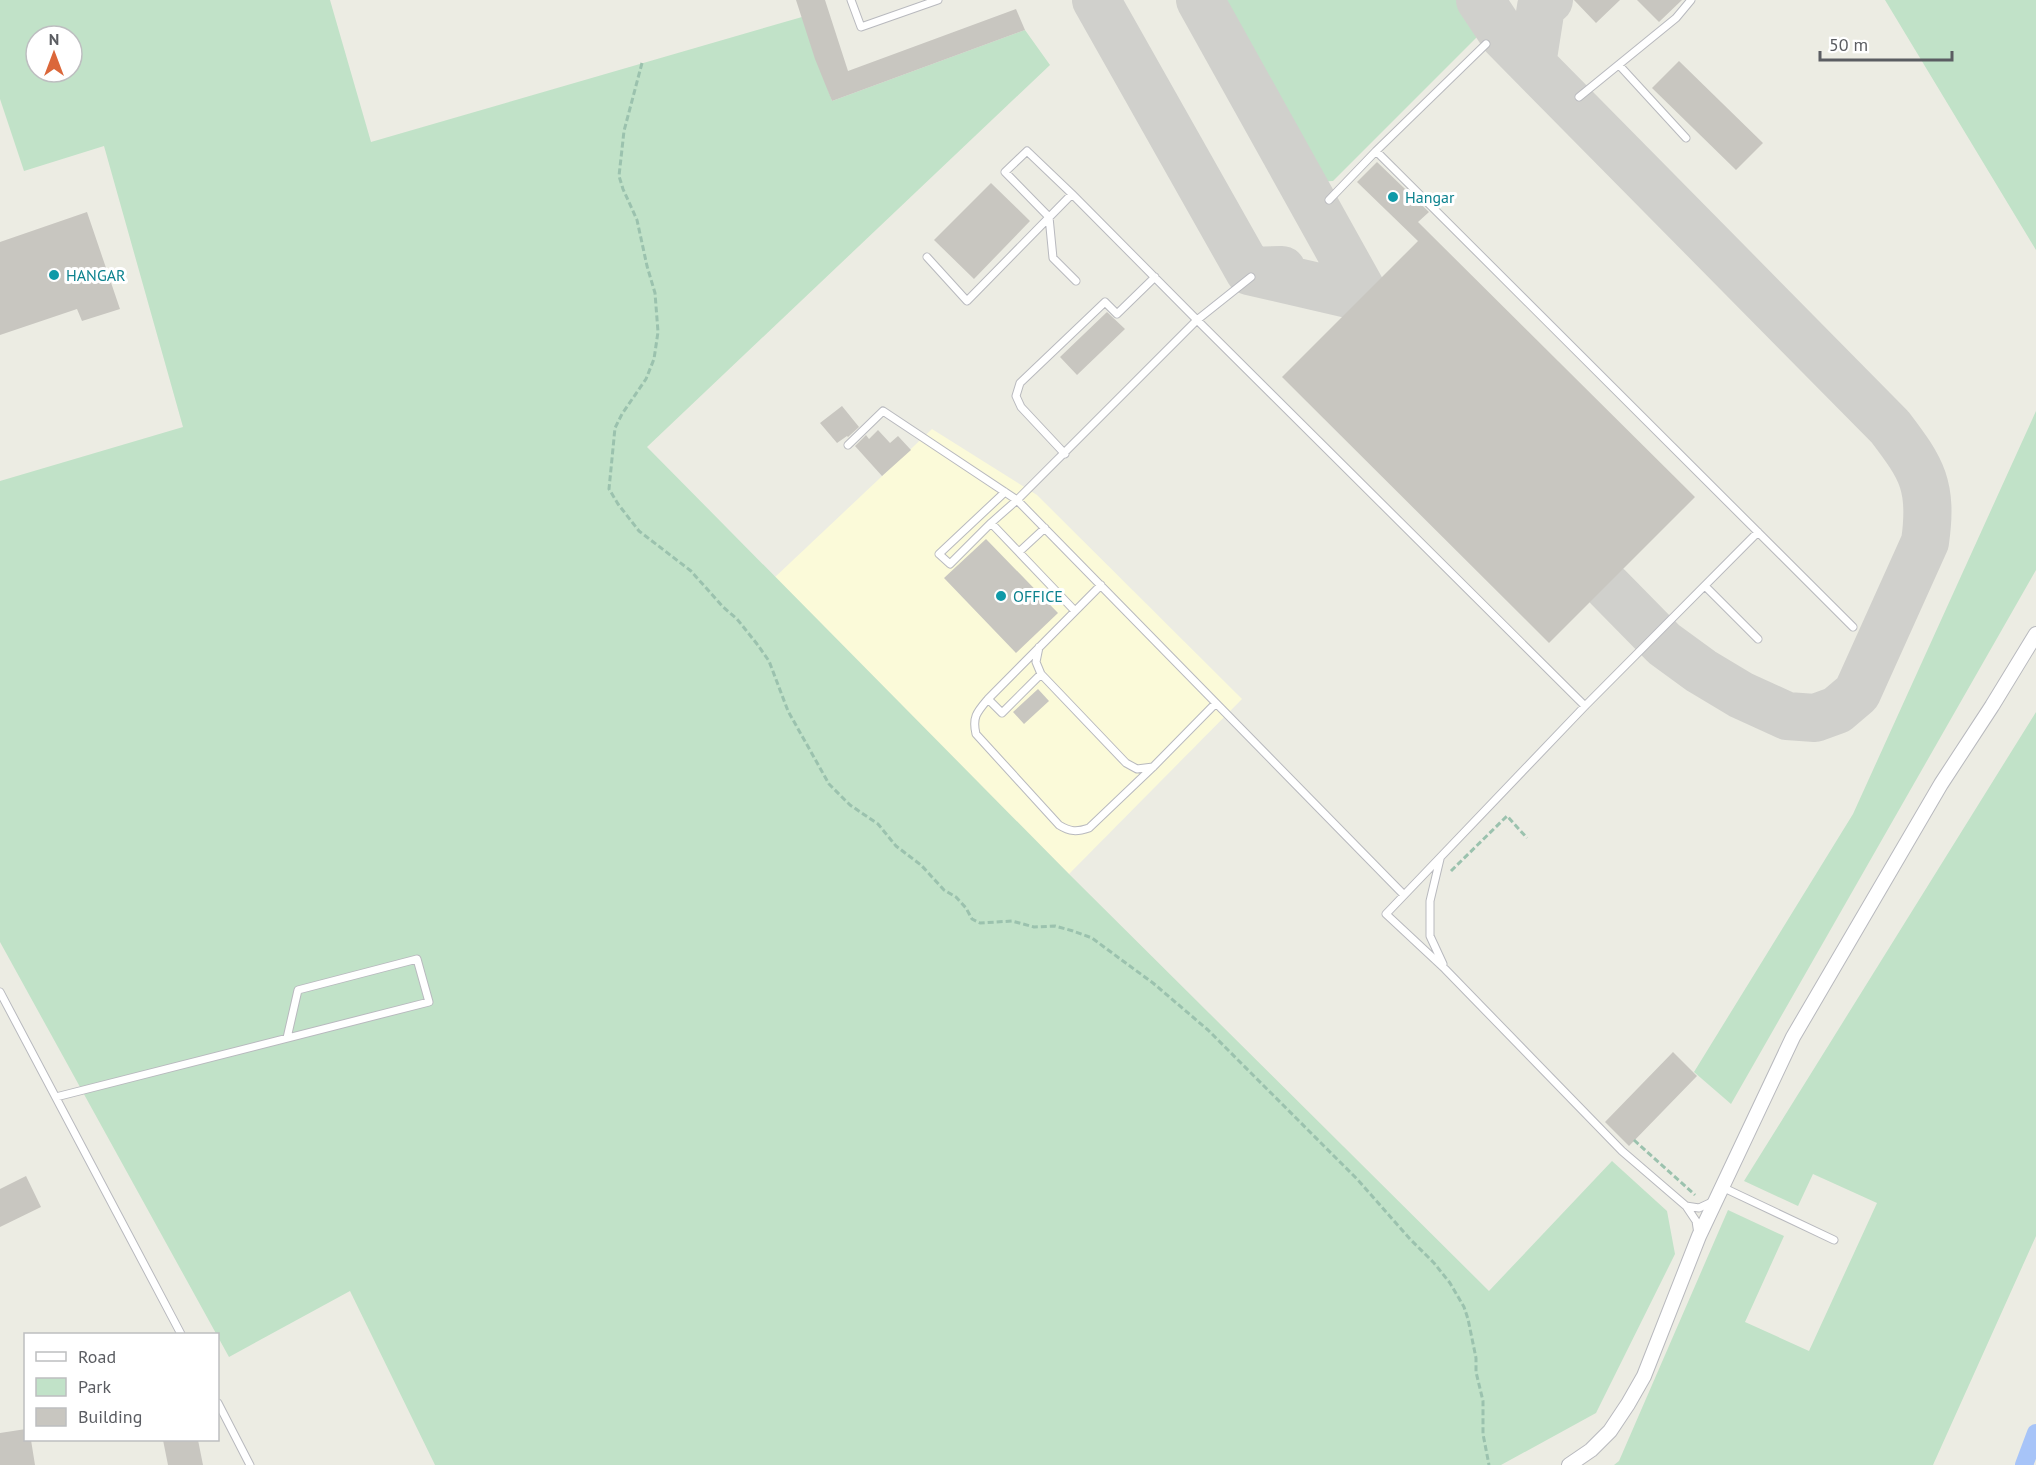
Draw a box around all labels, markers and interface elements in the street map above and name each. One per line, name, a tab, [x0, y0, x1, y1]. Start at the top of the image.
north arrow	[24, 24, 84, 84]
scale bar	[1820, 24, 1952, 62]
text: N	[49, 29, 59, 49]
text: 50 m	[1829, 33, 1868, 56]
place label: Hangar	[1405, 187, 1455, 207]
marker: Hangar	[1386, 190, 1400, 204]
place label: HANGAR	[66, 265, 126, 285]
marker: HANGAR	[47, 268, 61, 282]
place label: OFFICE	[1013, 586, 1063, 606]
marker: OFFICE	[994, 589, 1008, 603]
legend	[24, 1333, 219, 1441]
text: Road	[78, 1345, 116, 1368]
text: Park	[78, 1375, 111, 1398]
text: Building	[78, 1405, 142, 1428]

